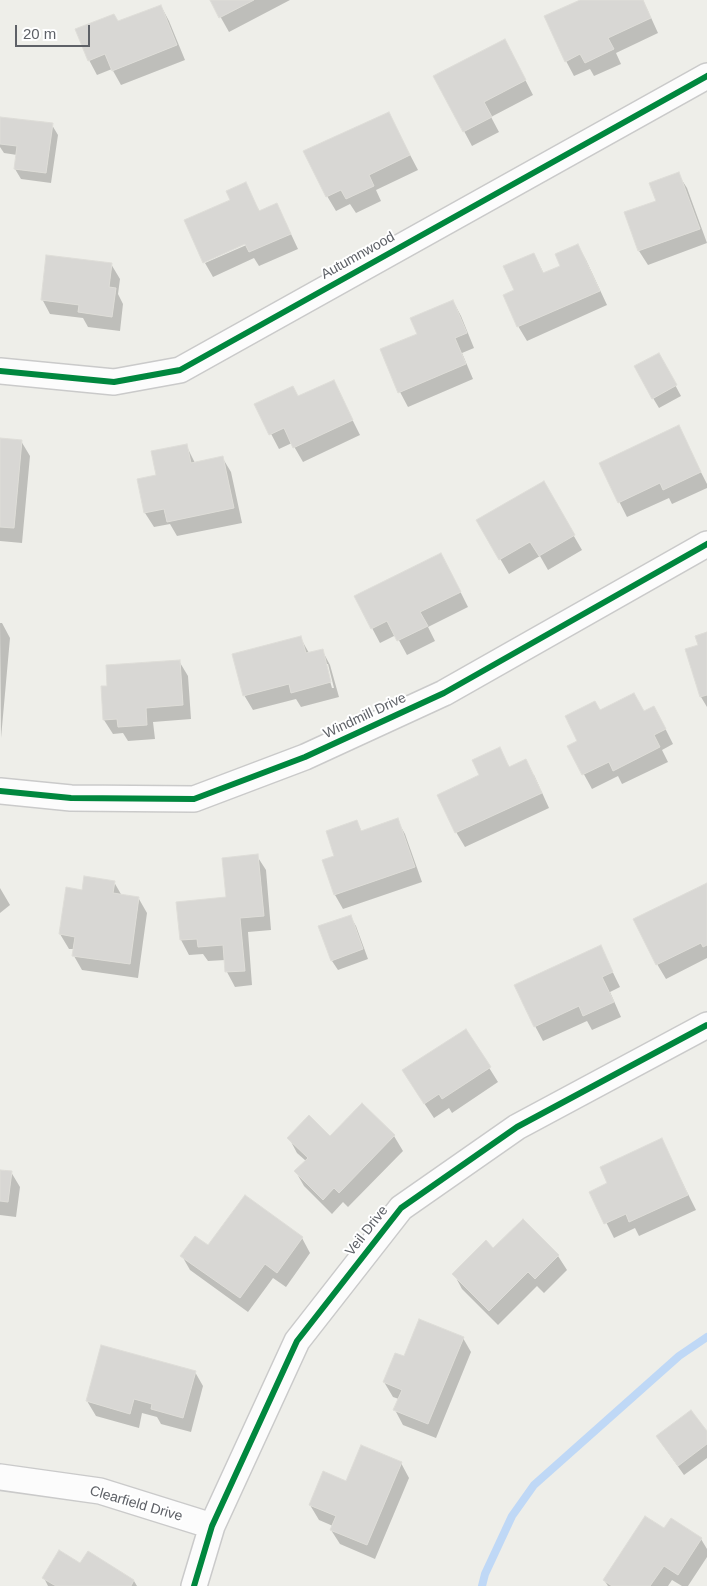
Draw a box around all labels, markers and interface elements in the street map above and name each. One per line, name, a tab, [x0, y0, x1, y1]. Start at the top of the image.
scale bar	[18, 15, 92, 47]
text: 20 m	[23, 25, 56, 42]
street label: Autumnwood	[318, 229, 398, 283]
street label: Windmill Drive	[321, 689, 409, 743]
street label: Veil Drive	[342, 1203, 392, 1259]
street label: Clearfield Drive	[88, 1483, 184, 1525]

